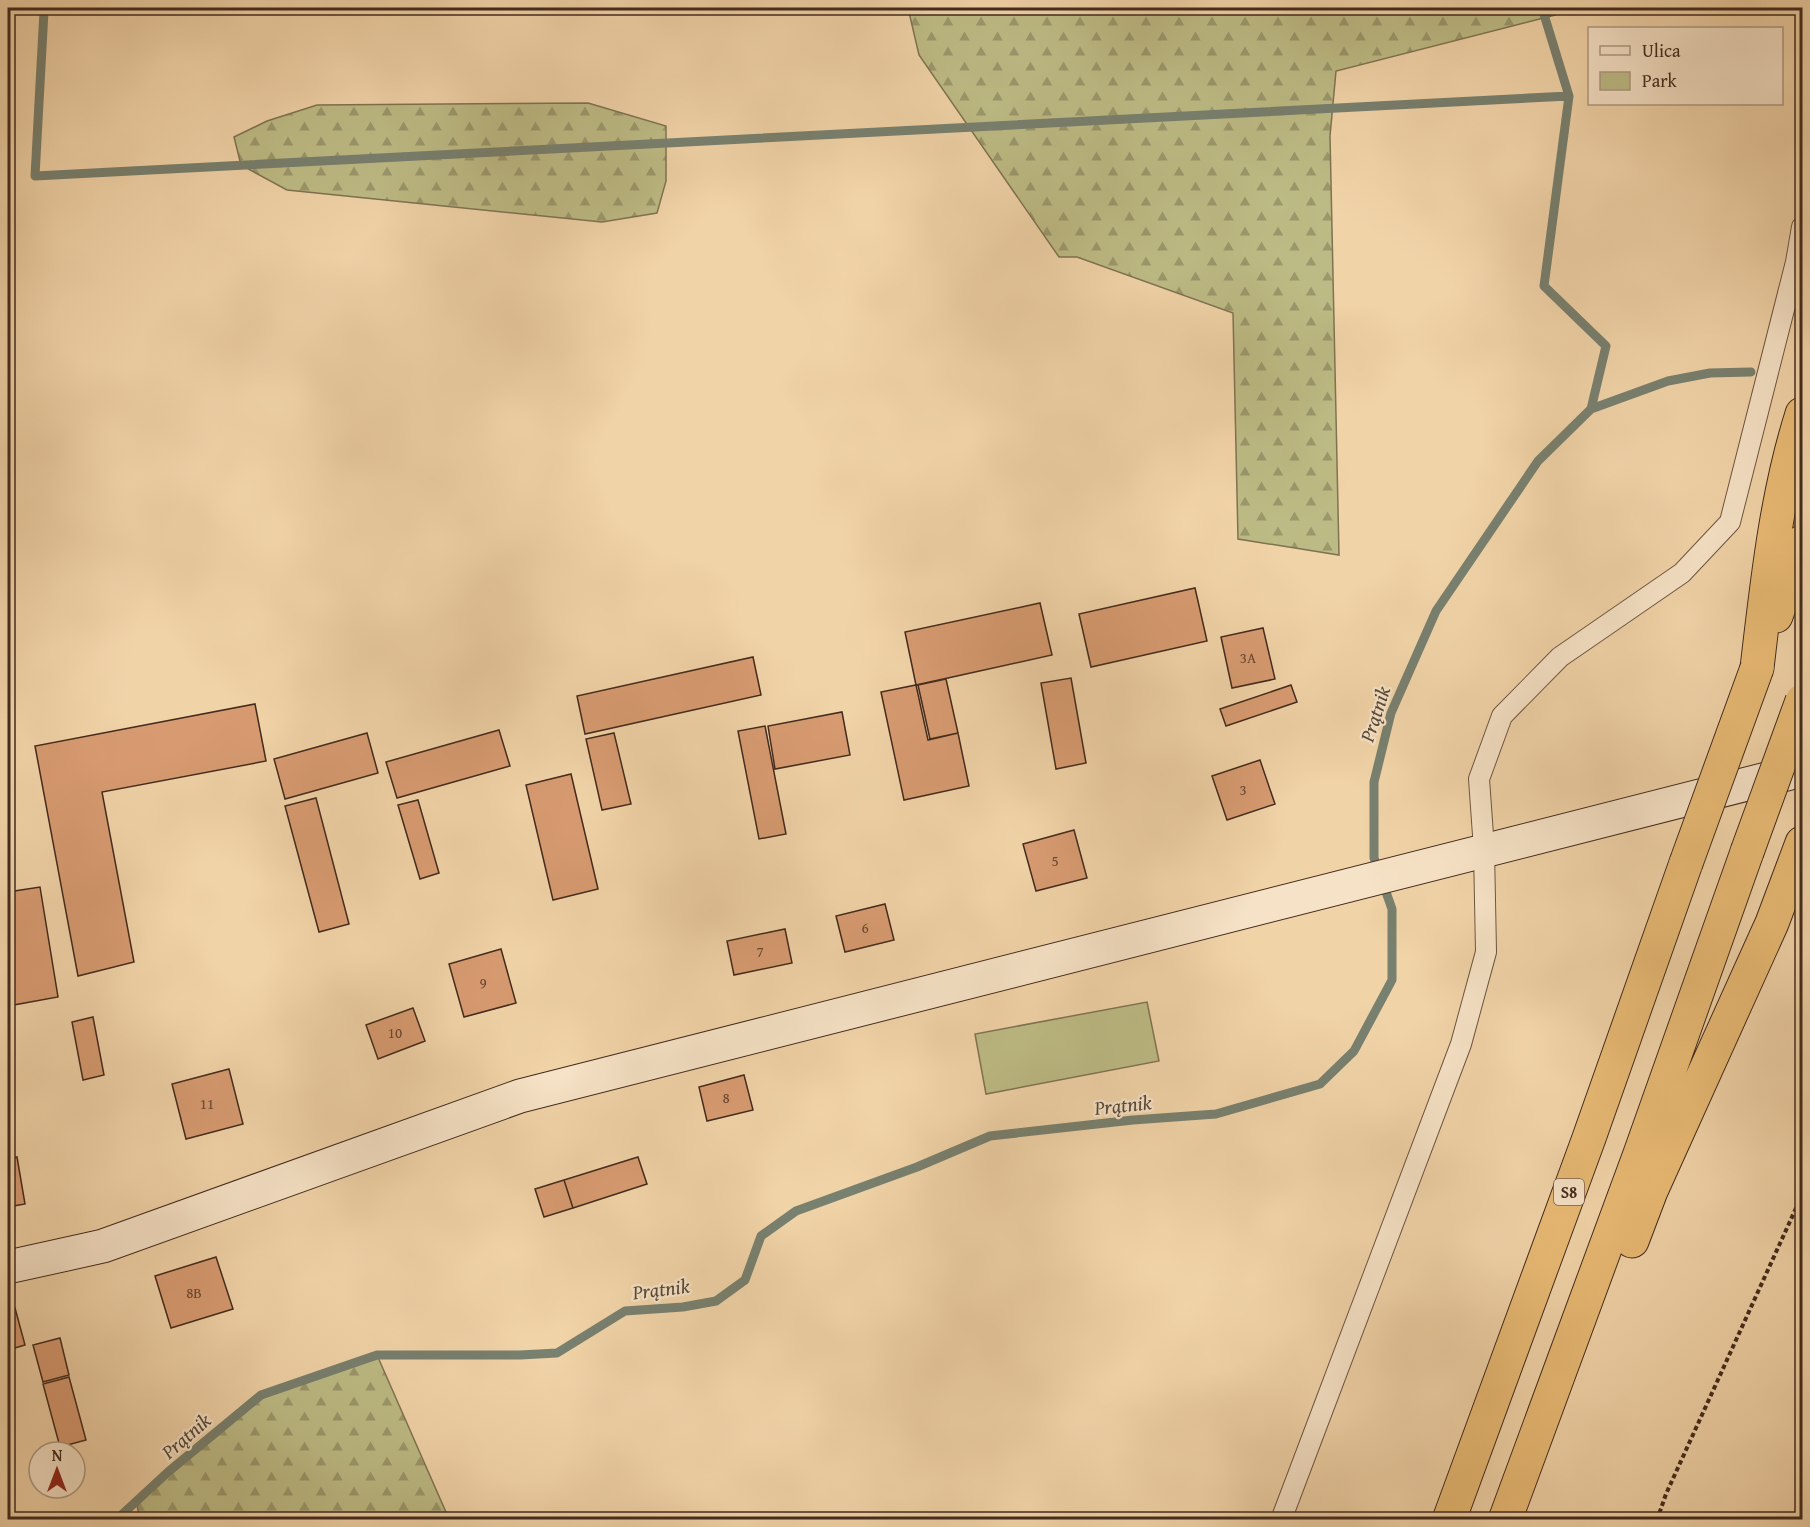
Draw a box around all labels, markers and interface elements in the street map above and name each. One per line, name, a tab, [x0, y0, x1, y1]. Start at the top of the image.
legend	[1588, 27, 1783, 105]
text: Ulica	[1642, 37, 1681, 64]
text: Park	[1642, 67, 1678, 94]
house number: 3A	[1240, 647, 1256, 668]
water label: Prątnik	[1352, 681, 1397, 746]
house number: 3	[1239, 779, 1247, 800]
house number: 5	[1051, 850, 1059, 871]
house number: 6	[861, 917, 869, 938]
house number: 7	[756, 941, 764, 962]
house number: 9	[479, 972, 487, 993]
house number: 10	[388, 1022, 402, 1043]
house number: 8	[722, 1087, 730, 1108]
water label: Prątnik	[1092, 1087, 1154, 1122]
house number: 11	[200, 1093, 214, 1114]
road number: S8	[1554, 1179, 1584, 1205]
water label: Prątnik	[630, 1271, 692, 1306]
house number: 8B	[186, 1282, 202, 1303]
water label: Prątnik	[154, 1405, 217, 1466]
north arrow	[27, 1440, 87, 1500]
text: N	[52, 1443, 63, 1467]

